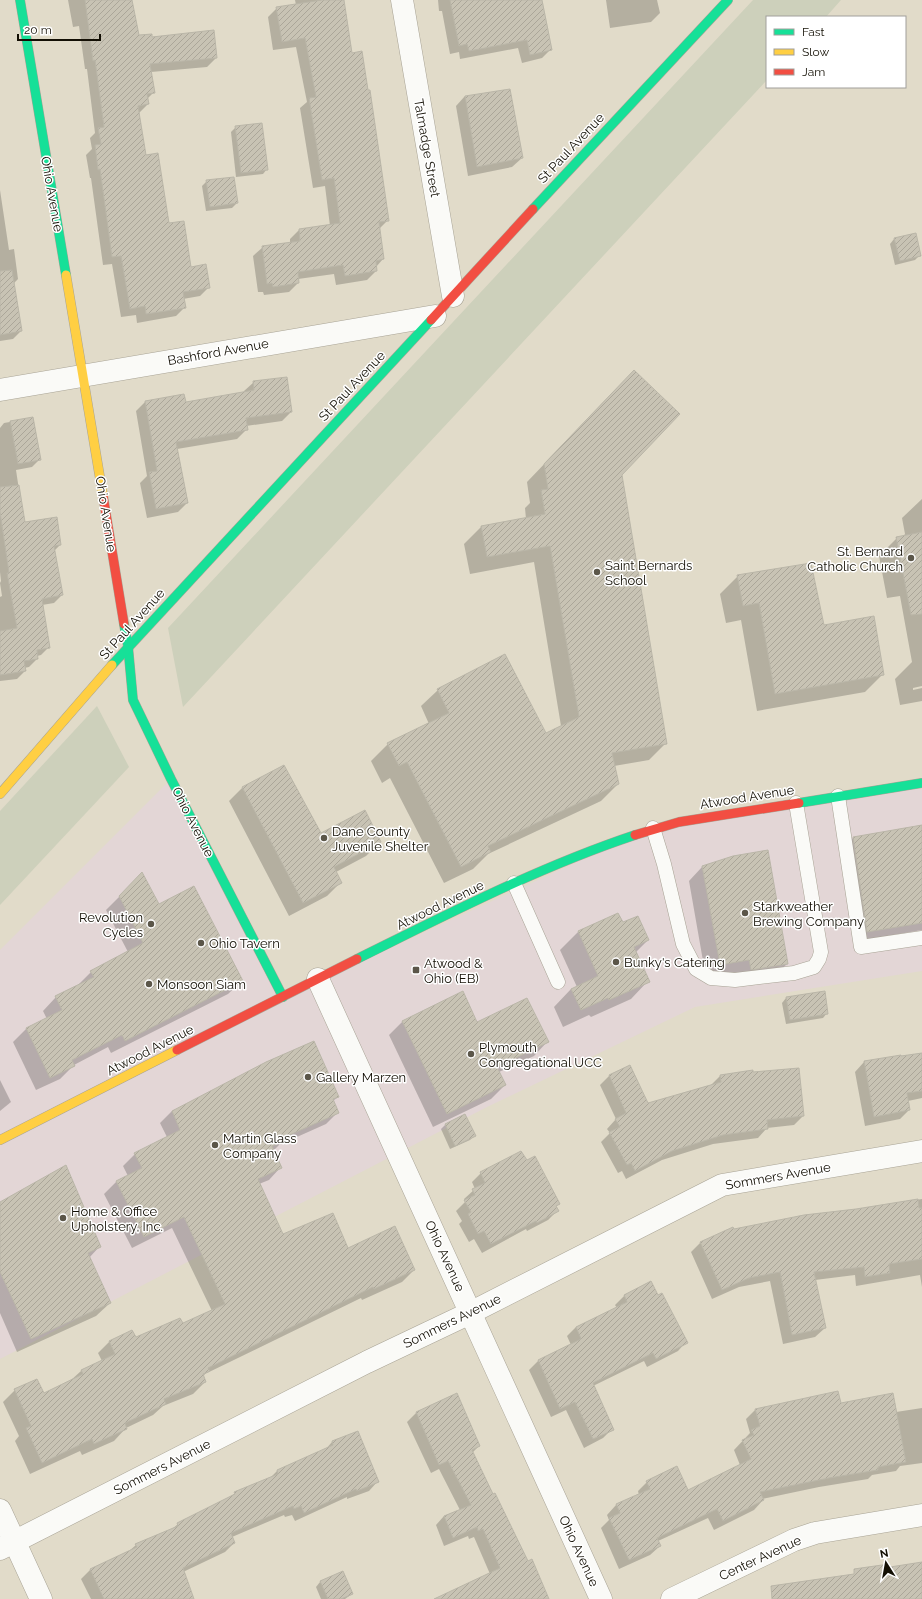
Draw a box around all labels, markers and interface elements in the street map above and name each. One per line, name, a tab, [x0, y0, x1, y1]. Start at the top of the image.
scale bar	[18, 16, 100, 42]
legend	[766, 16, 906, 88]
text: 20 m	[24, 23, 52, 37]
text: Fast	[802, 25, 825, 39]
text: Slow	[802, 45, 829, 59]
text: Jam	[802, 65, 825, 79]
street label: Talmadge Street	[411, 98, 443, 199]
street label: St Paul Avenue	[535, 110, 607, 186]
street label: Ohio Avenue	[38, 155, 66, 233]
street label: Bashford Avenue	[166, 336, 270, 368]
street label: St Paul Avenue	[316, 348, 388, 424]
street label: Ohio Avenue	[93, 475, 119, 553]
place label: St. Bernard Catholic Church	[807, 544, 903, 574]
marker: St. Bernard Catholic Church	[906, 553, 916, 563]
place label: Saint Bernards School	[605, 558, 692, 588]
marker: Saint Bernards School	[592, 567, 602, 577]
street label: St Paul Avenue	[96, 585, 168, 662]
street label: Atwood Avenue	[699, 782, 796, 812]
street label: Ohio Avenue	[169, 785, 217, 860]
place label: Dane County Juvenile Shelter	[332, 824, 429, 854]
marker: Dane County Juvenile Shelter	[319, 833, 329, 843]
street label: Atwood Avenue	[394, 877, 486, 933]
place label: Starkweather Brewing Company	[753, 899, 864, 929]
marker: Starkweather Brewing Company	[740, 908, 750, 918]
place label: Revolution Cycles	[79, 910, 143, 940]
marker: Revolution Cycles	[146, 919, 156, 929]
place label: Ohio Tavern	[209, 936, 280, 951]
marker: Ohio Tavern	[196, 938, 206, 948]
place label: Bunky's Catering	[624, 955, 725, 970]
place label: Atwood & Ohio (EB)	[424, 956, 483, 986]
marker: Bunky's Catering	[611, 957, 621, 967]
marker: Atwood & Ohio (EB)	[411, 965, 421, 975]
place label: Monsoon Siam	[157, 977, 246, 992]
marker: Monsoon Siam	[144, 979, 154, 989]
street label: Atwood Avenue	[104, 1022, 196, 1078]
place label: Plymouth Congregational UCC	[479, 1040, 602, 1070]
marker: Plymouth Congregational UCC	[466, 1049, 476, 1059]
place label: Gallery Marzen	[316, 1070, 406, 1085]
marker: Gallery Marzen	[303, 1072, 313, 1082]
place label: Martin Glass Company	[223, 1131, 297, 1161]
marker: Martin Glass Company	[210, 1140, 220, 1150]
street label: Sommers Avenue	[724, 1159, 832, 1193]
place label: Home & Office Upholstery, Inc.	[71, 1204, 163, 1234]
marker: Home & Office Upholstery, Inc.	[58, 1213, 68, 1223]
street label: Ohio Avenue	[422, 1218, 468, 1294]
street label: Sommers Avenue	[401, 1291, 503, 1351]
street label: Sommers Avenue	[111, 1436, 213, 1498]
street label: Ohio Avenue	[556, 1513, 602, 1589]
street label: Center Avenue	[717, 1532, 804, 1584]
north arrow	[866, 1543, 906, 1583]
text: N	[879, 1546, 890, 1561]

